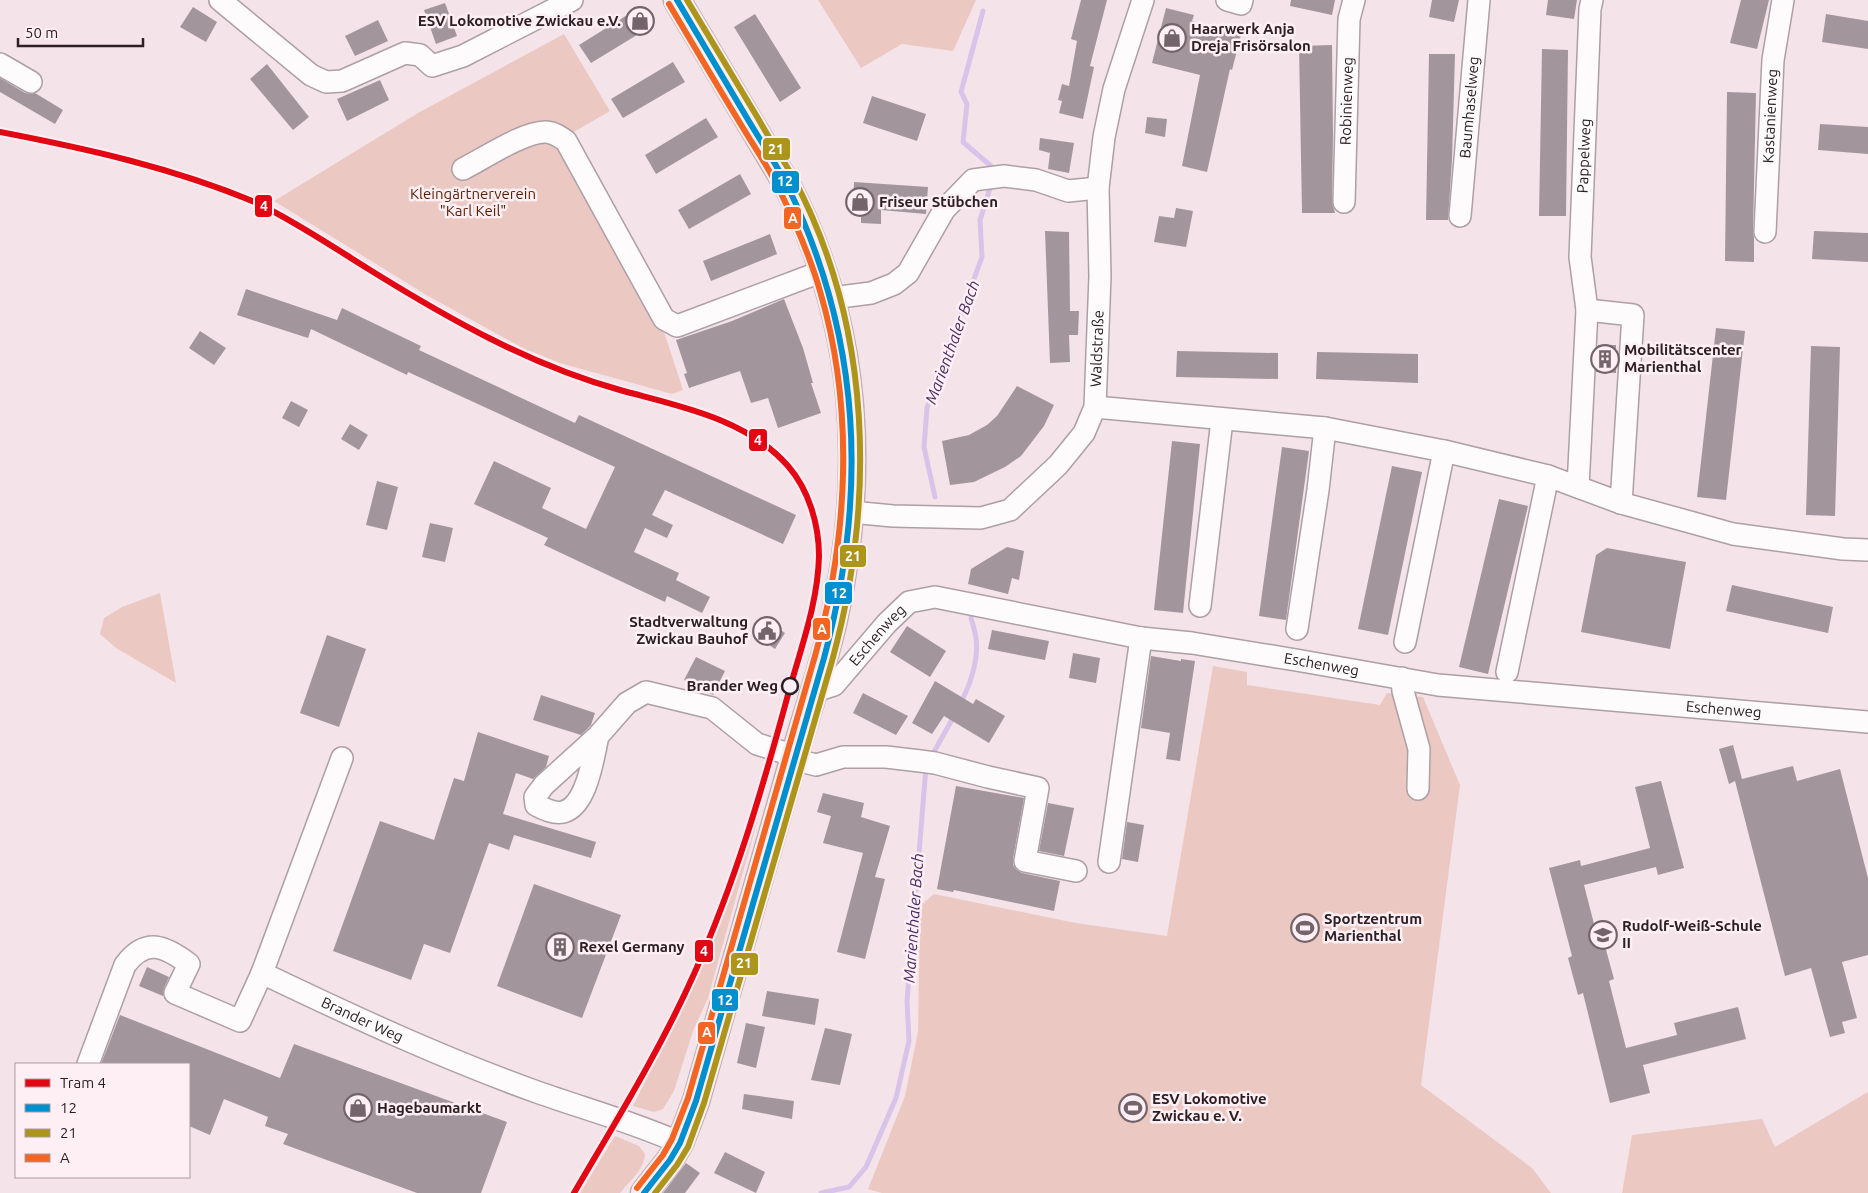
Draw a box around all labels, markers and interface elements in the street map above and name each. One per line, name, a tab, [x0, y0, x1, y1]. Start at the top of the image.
shop icon: ESV Lokomotive Zwickau e.V.	[625, 6, 655, 36]
place label: ESV Lokomotive Zwickau e.V.	[418, 12, 621, 29]
scale bar	[18, 15, 142, 47]
place label: Haarwerk Anja Dreja Frisörsalon	[1191, 20, 1311, 54]
shop icon: Haarwerk Anja Dreja Frisörsalon	[1157, 23, 1187, 53]
text: 50 m	[25, 24, 58, 41]
street label: Baumhaselweg	[1456, 56, 1482, 159]
street label: Robinienweg	[1337, 57, 1356, 145]
street label: Kastanienweg	[1759, 68, 1781, 164]
street label: Pappelweg	[1574, 118, 1594, 194]
line badge: 21	[762, 137, 791, 161]
text: 21	[768, 141, 784, 157]
line badge: 12	[771, 170, 800, 194]
text: 12	[777, 173, 793, 189]
park label: Kleingärtnerverein "Karl Keil"	[410, 185, 536, 219]
shop icon: Friseur Stübchen	[845, 187, 875, 217]
place label: Friseur Stübchen	[879, 193, 998, 210]
line badge: 4	[254, 194, 273, 218]
text: 4	[260, 198, 268, 214]
line badge: A	[783, 206, 802, 230]
text: A	[788, 210, 798, 226]
water label: Marienthaler Bach	[921, 278, 983, 406]
street label: Waldstraße	[1087, 310, 1107, 387]
place label: Mobilitätscenter Marienthal	[1624, 341, 1743, 375]
building icon: Mobilitätscenter Marienthal	[1590, 344, 1620, 374]
line badge: 4	[748, 428, 768, 452]
text: 4	[754, 432, 762, 448]
line badge: 21	[839, 544, 867, 568]
text: 21	[845, 548, 861, 564]
line badge: 12	[824, 581, 853, 605]
text: 12	[831, 585, 847, 601]
street label: Eschenweg	[845, 601, 909, 669]
place label: Stadtverwaltung Zwickau Bauhof	[629, 613, 749, 647]
public building icon: Stadtverwaltung Zwickau Bauhof	[752, 616, 782, 646]
line badge: A	[812, 617, 831, 641]
text: A	[817, 621, 827, 637]
street label: Eschenweg	[1283, 649, 1360, 679]
place label: Brander Weg	[687, 677, 778, 694]
marker: Brander Weg	[781, 677, 799, 695]
street label: Eschenweg	[1685, 697, 1762, 721]
water label: Marienthaler Bach	[899, 852, 927, 984]
place label: Sportzentrum Marienthal	[1324, 910, 1422, 944]
sports icon: Sportzentrum Marienthal	[1290, 913, 1320, 943]
place label: Rudolf-Weiß-Schule II	[1622, 917, 1762, 951]
school or university icon: Rudolf-Weiß-Schule II	[1588, 920, 1618, 950]
building icon: Rexel Germany	[545, 932, 575, 962]
place label: Rexel Germany	[579, 938, 685, 955]
line badge: 4	[694, 939, 714, 963]
text: 4	[700, 943, 708, 959]
line badge: 21	[730, 952, 759, 976]
text: 21	[736, 955, 752, 971]
line badge: 12	[711, 988, 739, 1012]
text: 12	[717, 992, 733, 1008]
street label: Brander Weg	[319, 993, 406, 1045]
line badge: A	[697, 1021, 716, 1045]
text: A	[702, 1024, 712, 1040]
legend	[15, 1063, 190, 1178]
text: Tram 4	[60, 1074, 106, 1091]
place label: ESV Lokomotive Zwickau e. V.	[1152, 1090, 1267, 1124]
shop icon: Hagebaumarkt	[343, 1093, 373, 1123]
sports icon: ESV Lokomotive Zwickau e. V.	[1118, 1093, 1148, 1123]
text: 12	[60, 1099, 77, 1116]
place label: Hagebaumarkt	[377, 1099, 482, 1116]
text: 21	[60, 1124, 77, 1141]
text: A	[60, 1149, 70, 1166]

